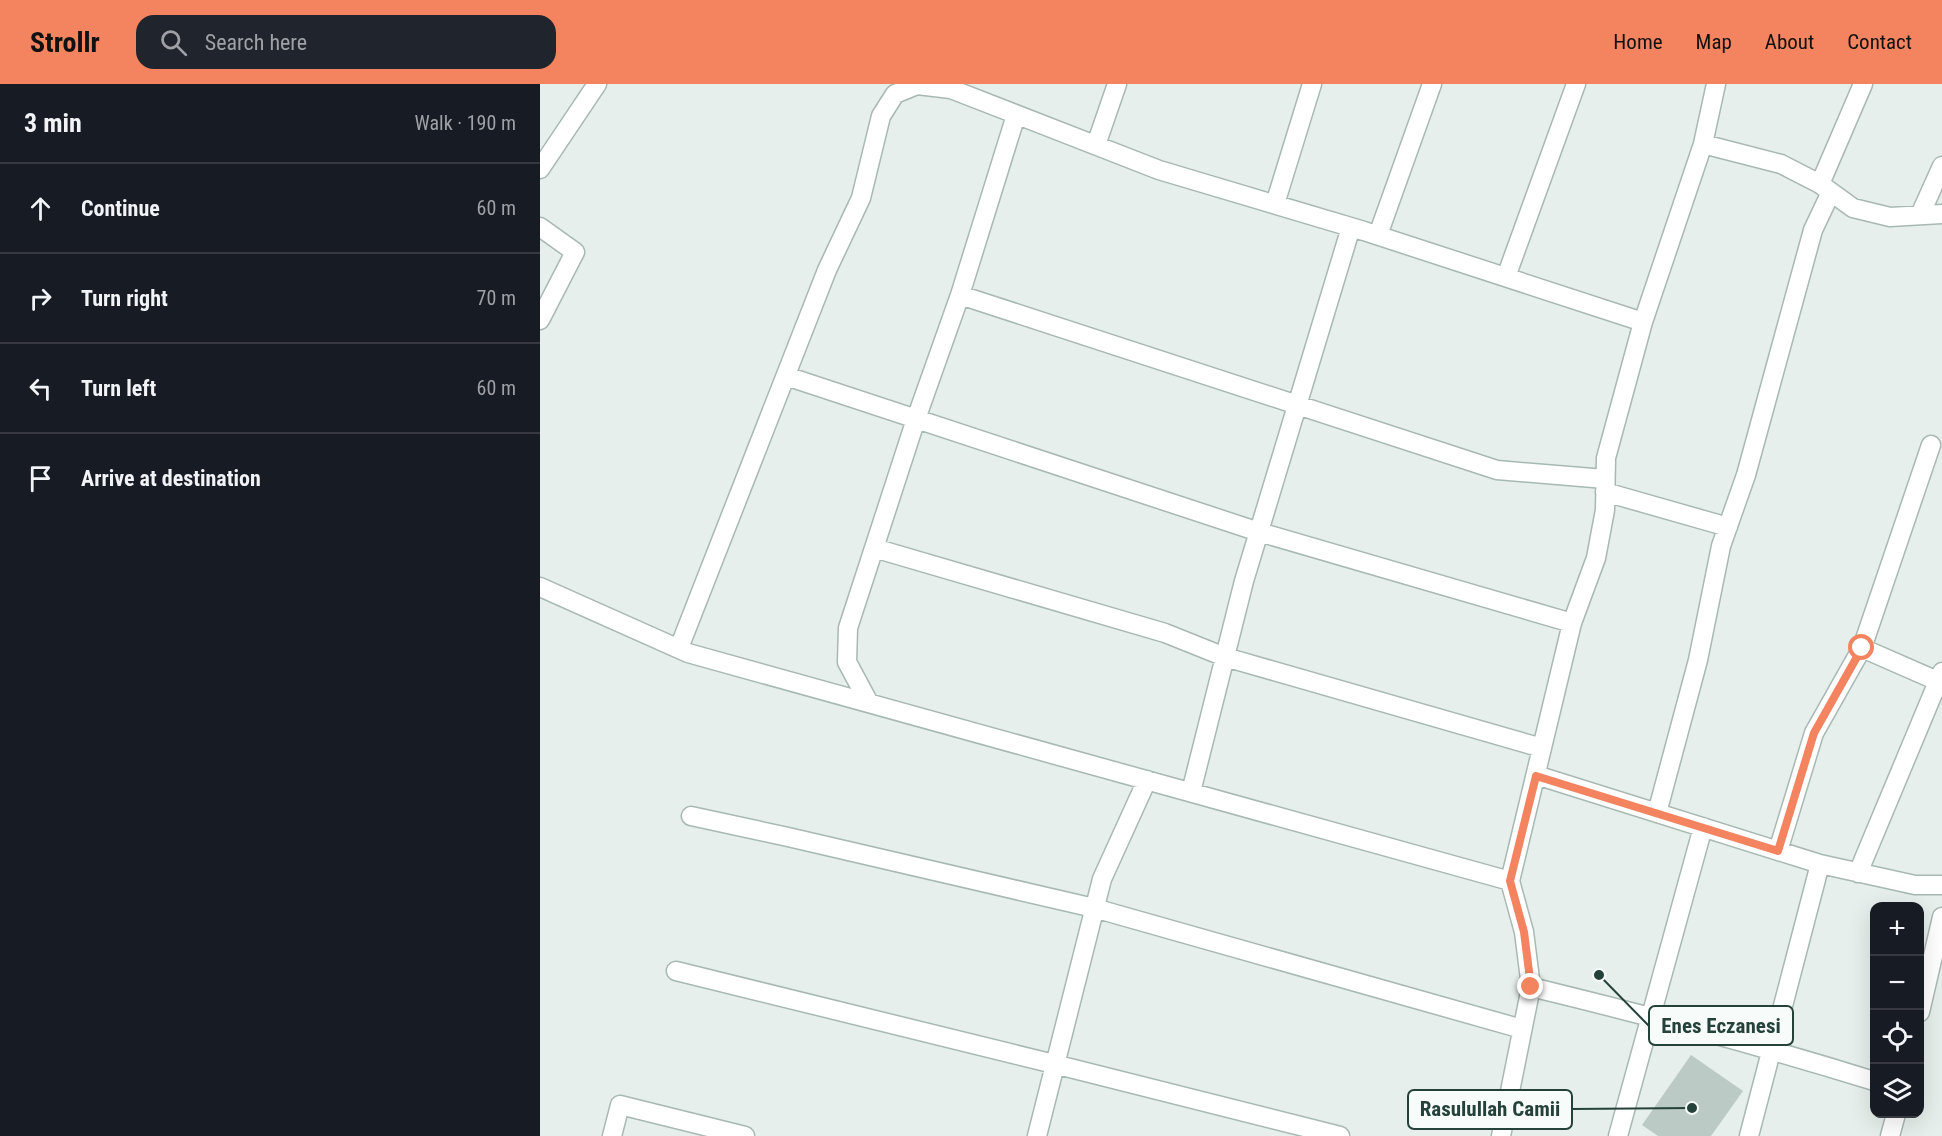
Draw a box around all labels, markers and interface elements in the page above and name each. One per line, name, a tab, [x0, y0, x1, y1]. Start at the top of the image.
search box	[136, 15, 556, 69]
text: Strollr	[30, 26, 100, 59]
icon: search	[157, 26, 190, 59]
text: Search here	[205, 30, 307, 55]
text: Home	[1613, 30, 1663, 54]
text: Map	[1696, 30, 1732, 54]
text: About	[1765, 30, 1814, 54]
text: Contact	[1847, 30, 1912, 54]
text: 3 min	[24, 108, 82, 138]
text: Walk · 190 m	[415, 111, 516, 135]
icon: ahead	[24, 192, 57, 225]
text: Continue	[81, 196, 160, 221]
text: 60 m	[477, 196, 516, 220]
icon: right	[24, 282, 57, 315]
text: Turn right	[81, 286, 168, 311]
text: 70 m	[477, 286, 516, 310]
icon: left	[24, 372, 57, 405]
text: Turn left	[81, 376, 156, 401]
text: 60 m	[477, 376, 516, 400]
icon: arrive	[24, 462, 57, 495]
text: Arrive at destination	[81, 466, 261, 491]
route start	[1848, 634, 1874, 660]
map controls	[1870, 902, 1924, 1118]
button: +	[1870, 902, 1924, 956]
button: −	[1870, 956, 1924, 1010]
route end	[1517, 973, 1543, 999]
callout: Enes Eczanesi	[1649, 1006, 1793, 1045]
button: locate	[1870, 1010, 1924, 1064]
text: Enes Eczanesi	[1661, 1014, 1781, 1038]
button: layers	[1870, 1064, 1924, 1118]
callout: Rasulullah Camii	[1408, 1090, 1572, 1129]
text: Rasulullah Camii	[1420, 1097, 1560, 1121]

